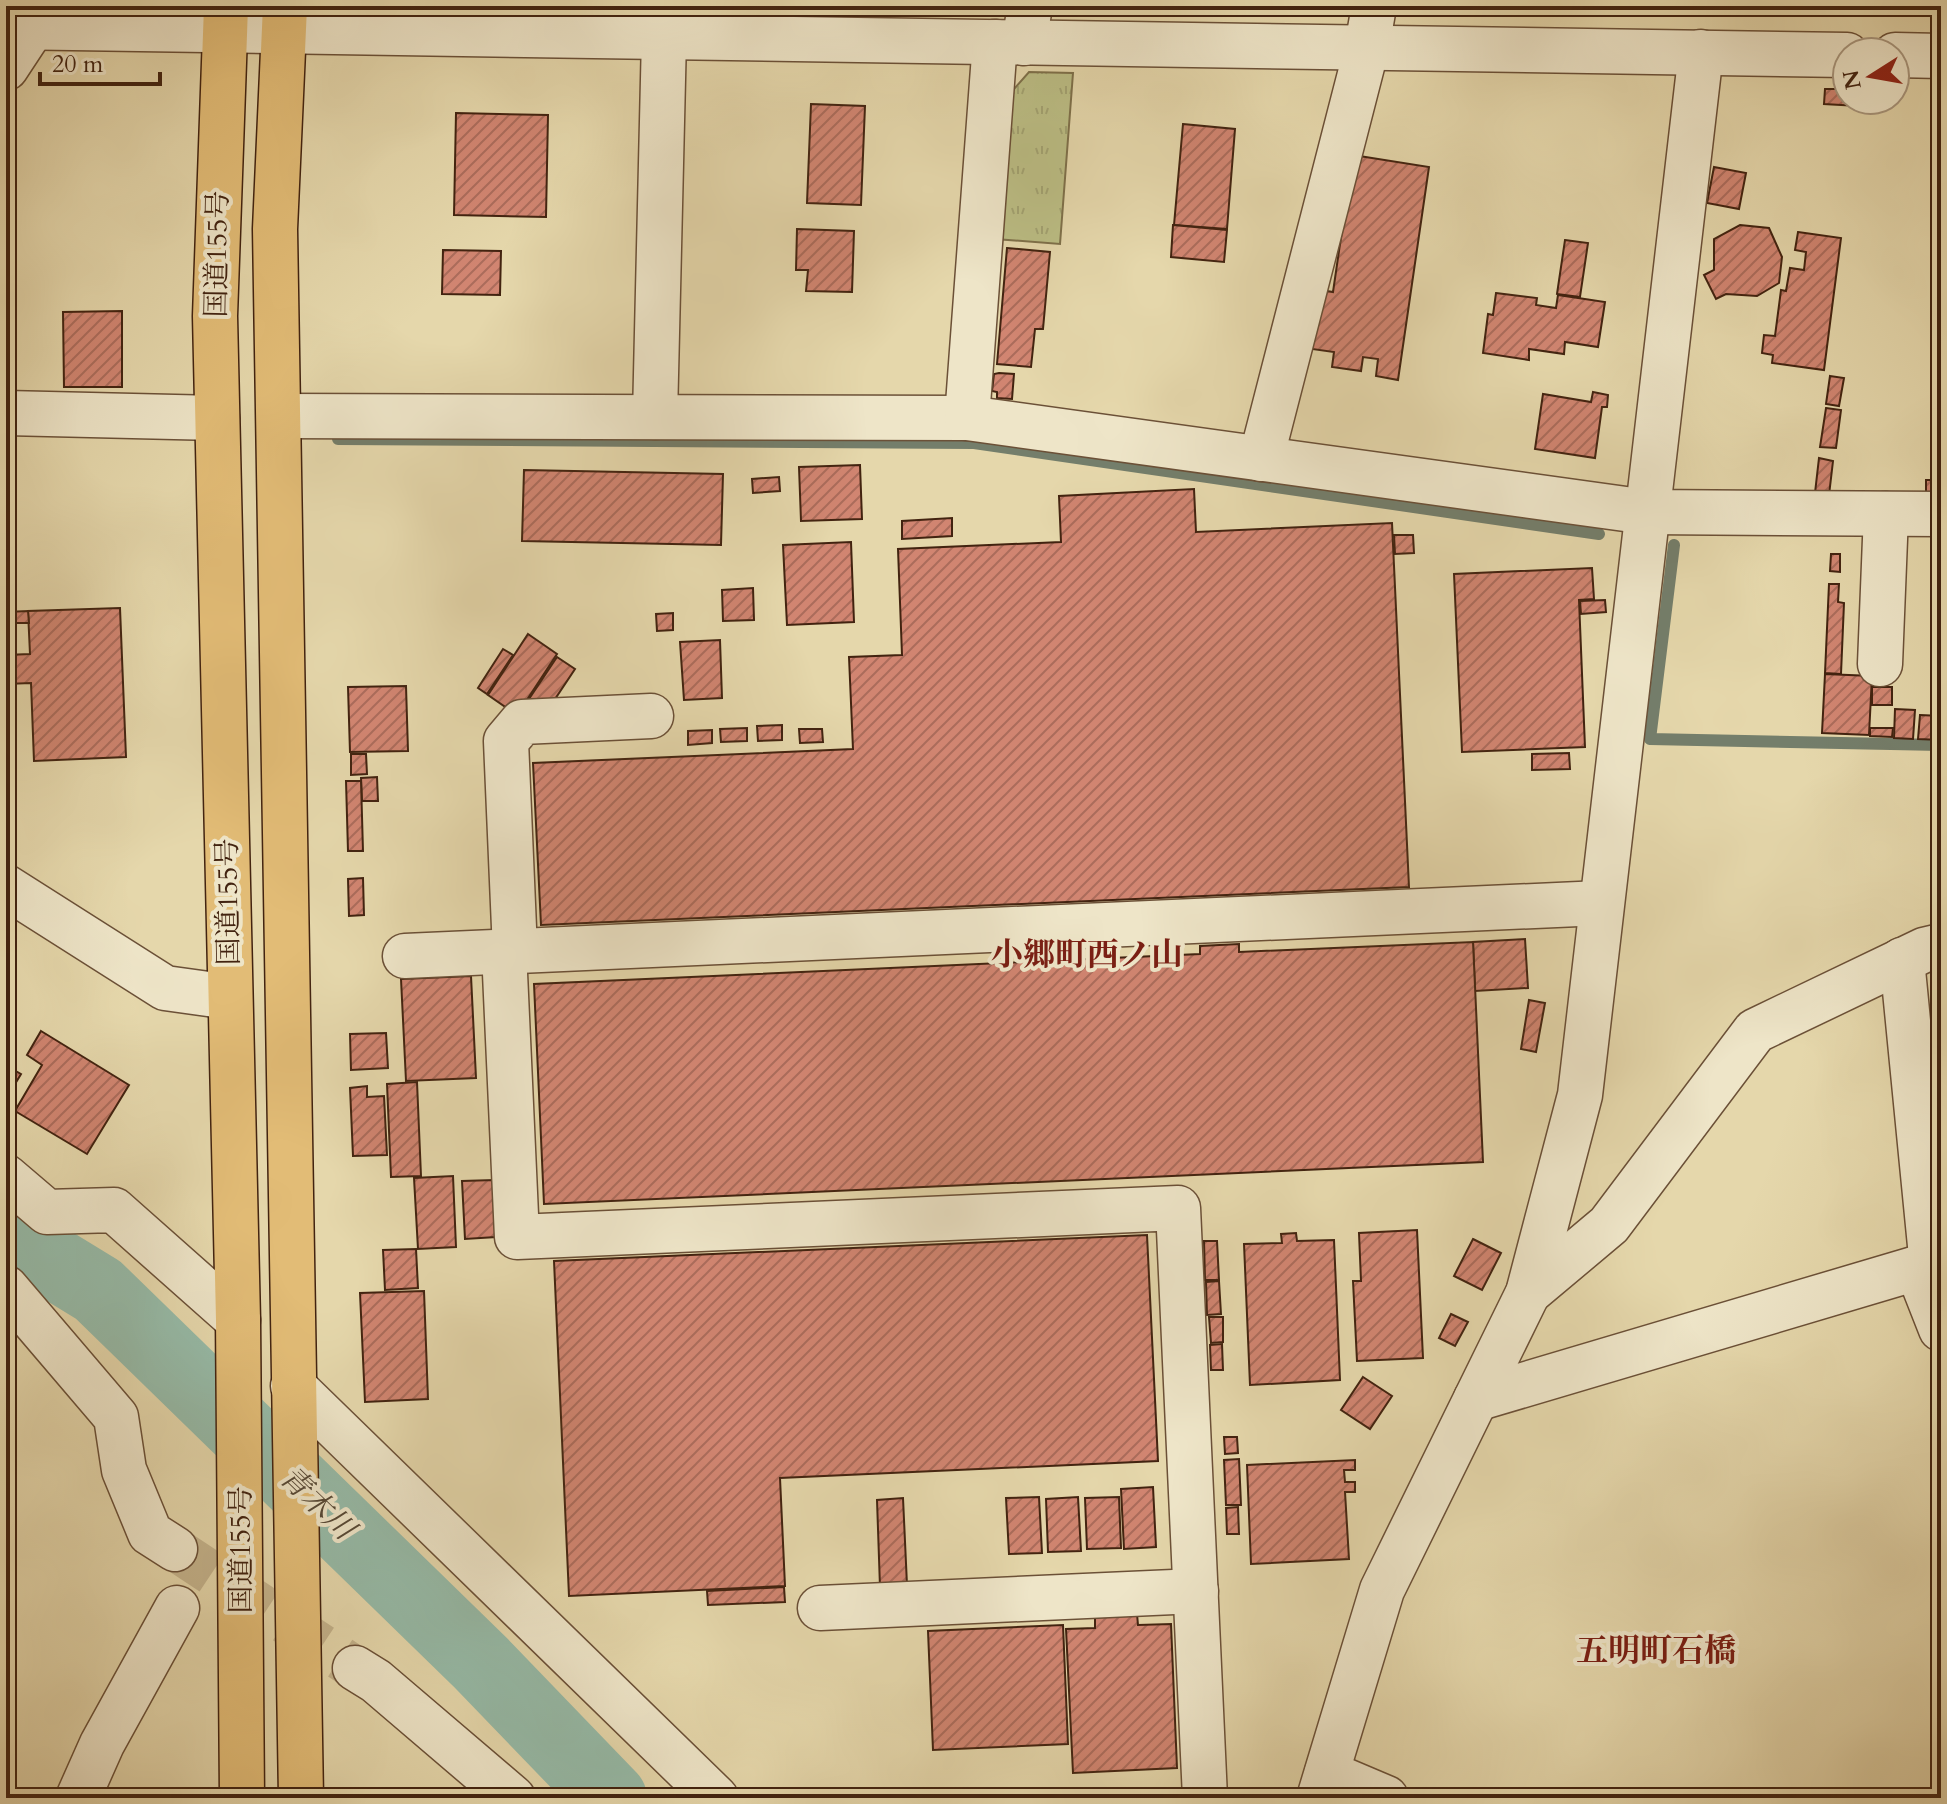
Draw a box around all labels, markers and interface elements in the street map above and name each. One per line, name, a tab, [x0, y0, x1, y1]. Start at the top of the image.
scale bar	[40, 36, 160, 86]
north arrow	[1831, 36, 1911, 116]
text: 20 m	[52, 48, 104, 81]
text: N	[1836, 67, 1869, 92]
street label: 国道155号	[197, 190, 237, 318]
street label: 国道155号	[208, 838, 248, 966]
district label: 小郷町西ノ山	[991, 933, 1183, 977]
water label: 青木川	[270, 1457, 366, 1551]
street label: 国道155号	[222, 1486, 260, 1614]
district label: 五明町石橋	[1576, 1629, 1736, 1673]

